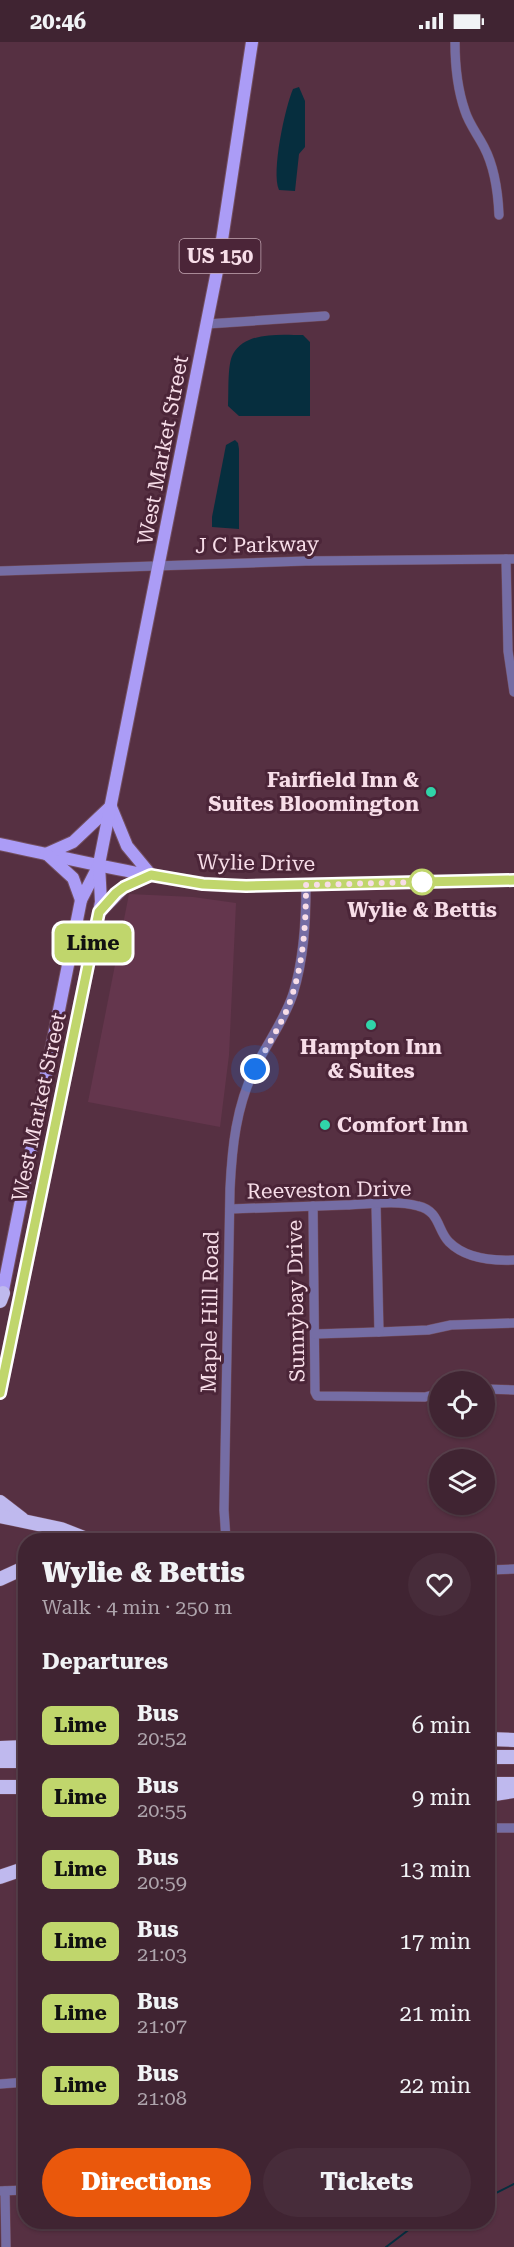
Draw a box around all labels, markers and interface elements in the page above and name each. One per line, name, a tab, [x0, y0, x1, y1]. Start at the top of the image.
text: 20:46	[30, 9, 86, 34]
road number: US 150	[180, 239, 260, 273]
street label: West Market Street	[133, 353, 193, 547]
street label: J C Parkway	[195, 532, 320, 558]
place label: Fairfield Inn & Suites Bloomington	[208, 768, 419, 816]
marker: Fairfield Inn & Suites Bloomington	[424, 785, 438, 799]
street label: Wylie Drive	[197, 850, 315, 876]
marker: Wylie & Bettis	[409, 869, 435, 895]
place label: Wylie & Bettis	[347, 898, 497, 922]
line badge: Lime	[51, 924, 135, 962]
text: Lime	[67, 931, 119, 955]
street label: West Market Street	[7, 1010, 71, 1204]
marker: Hampton Inn & Suites	[364, 1018, 378, 1032]
place label: Hampton Inn & Suites	[300, 1035, 442, 1083]
your location	[240, 1054, 270, 1084]
place label: Comfort Inn	[337, 1113, 468, 1137]
marker: Comfort Inn	[318, 1118, 332, 1132]
street label: Reeveston Drive	[246, 1177, 412, 1203]
street label: Sunnybay Drive	[283, 1220, 309, 1382]
street label: Maple Hill Road	[197, 1230, 223, 1393]
map controls	[429, 1371, 495, 1515]
button: locate	[429, 1371, 495, 1437]
button: layers	[429, 1449, 495, 1515]
button: heart	[408, 1553, 471, 1616]
text: Wylie & Bettis	[42, 1556, 245, 1589]
text: Walk · 4 min · 250 m	[42, 1595, 232, 1619]
text: Departures	[42, 1649, 168, 1674]
text: Bus	[137, 1701, 179, 1726]
text: Lime	[54, 1713, 107, 1737]
text: 6 min	[412, 1713, 471, 1738]
text: 20:52	[137, 1726, 187, 1750]
text: Bus	[137, 1773, 179, 1798]
text: Lime	[54, 1785, 107, 1809]
text: 9 min	[412, 1785, 471, 1810]
text: 20:55	[137, 1798, 187, 1822]
text: Bus	[137, 1845, 179, 1870]
text: Lime	[54, 1857, 107, 1881]
text: 13 min	[400, 1857, 471, 1882]
text: 20:59	[137, 1870, 187, 1894]
text: Bus	[137, 1917, 179, 1942]
text: Lime	[54, 1929, 107, 1953]
text: 17 min	[400, 1929, 471, 1954]
text: 21:03	[137, 1942, 187, 1966]
text: Bus	[137, 1989, 179, 2014]
text: Lime	[54, 2001, 107, 2025]
text: 21 min	[400, 2001, 471, 2026]
text: 21:07	[137, 2014, 187, 2038]
text: Bus	[137, 2061, 179, 2086]
text: Lime	[54, 2073, 107, 2097]
text: 22 min	[400, 2073, 471, 2098]
text: 21:08	[137, 2086, 187, 2110]
button: Directions	[42, 2148, 251, 2217]
button: Tickets	[263, 2148, 471, 2217]

